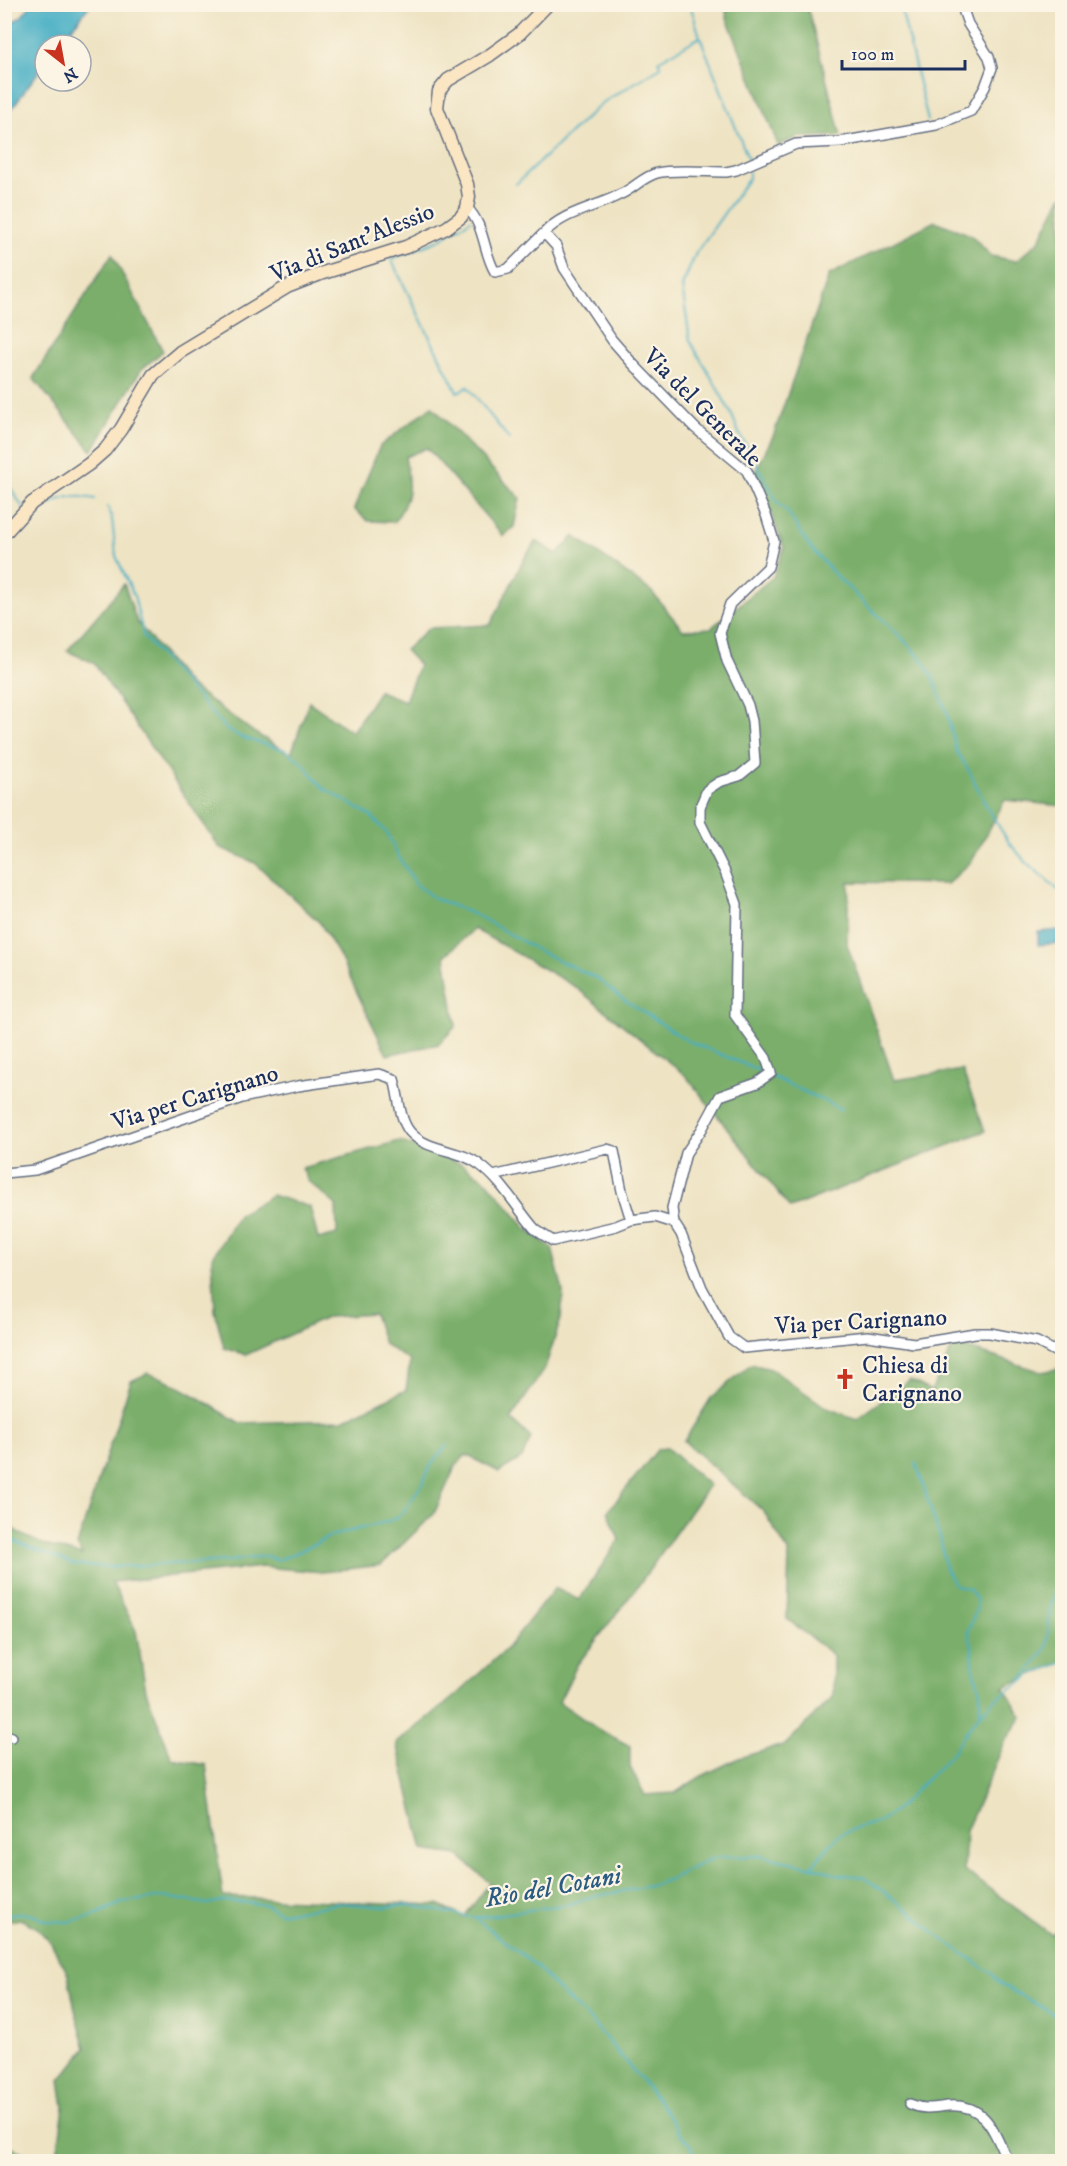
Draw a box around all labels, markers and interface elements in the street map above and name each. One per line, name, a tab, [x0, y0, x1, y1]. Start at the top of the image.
north arrow	[33, 33, 93, 93]
scale bar	[842, 33, 965, 71]
text: 100 m	[851, 44, 894, 66]
text: N	[59, 63, 81, 87]
street label: Via di Sant'Alessio	[265, 196, 439, 290]
street label: Via del Generale	[636, 341, 768, 474]
street label: Via per Carignano	[108, 1058, 282, 1138]
street label: Via per Carignano	[773, 1303, 948, 1342]
place label: Chiesa di Carignano	[862, 1351, 962, 1409]
church icon: Chiesa di Carignano	[833, 1367, 857, 1391]
water label: Rio del Cotani	[482, 1859, 626, 1916]

